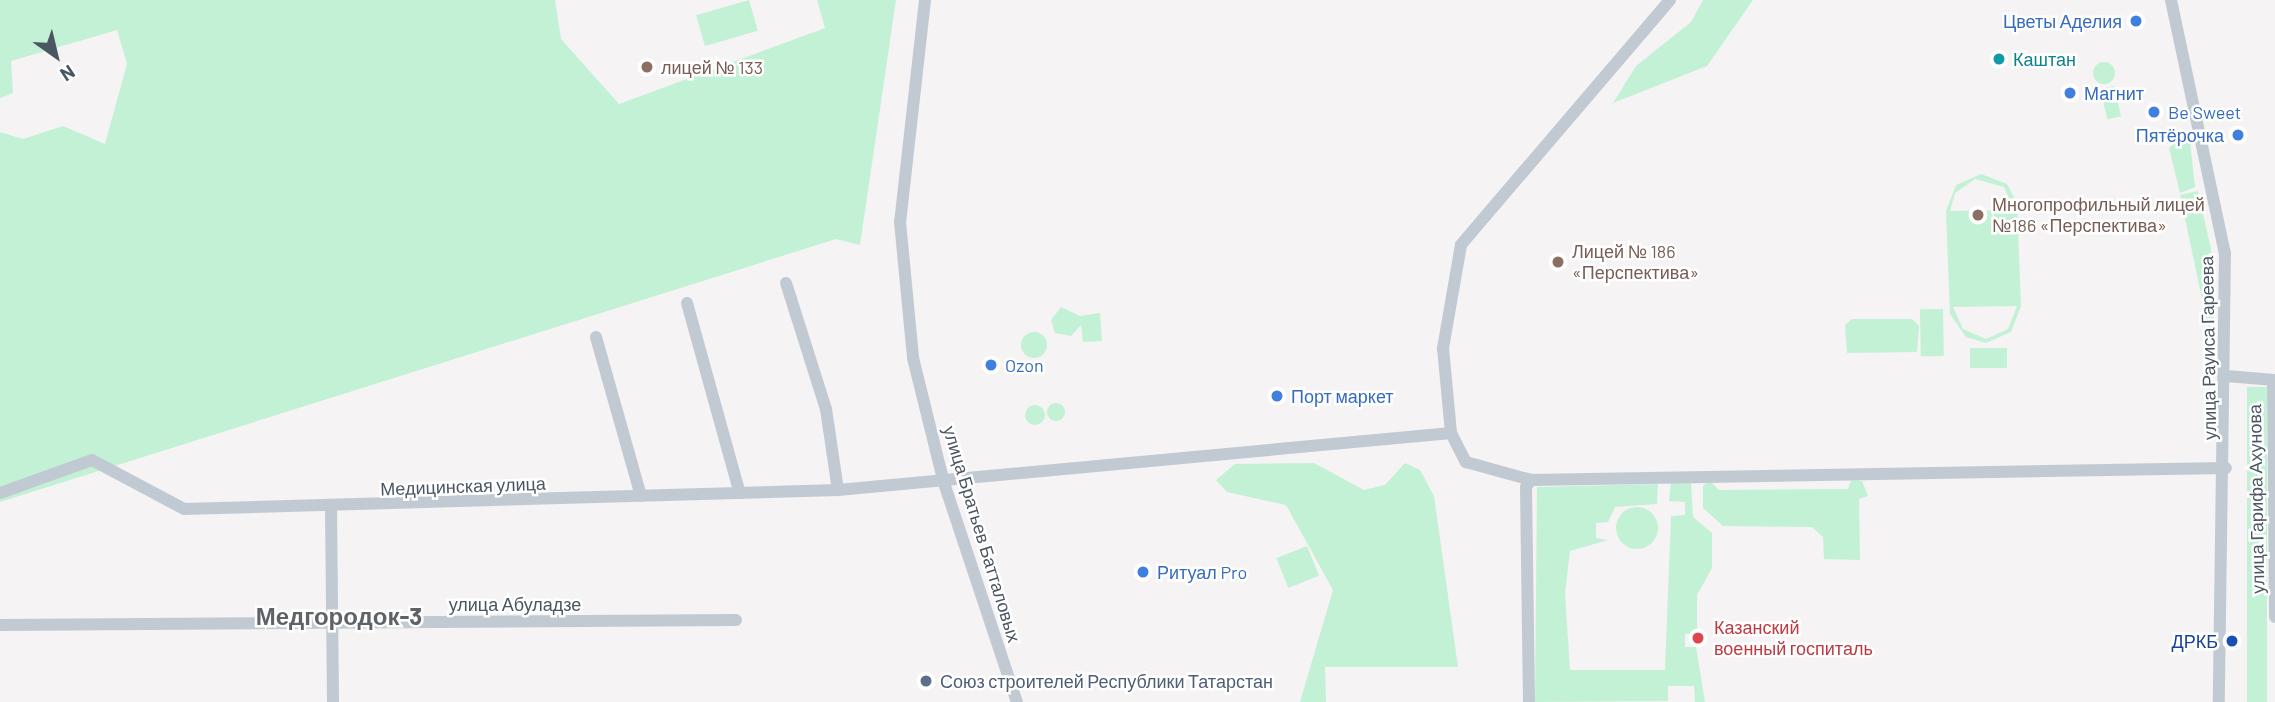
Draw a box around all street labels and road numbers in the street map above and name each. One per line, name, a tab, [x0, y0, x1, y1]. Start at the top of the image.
street label: улица Рауиса Гареева	[2196, 256, 2220, 440]
street label: улица Гарифа Ахунова	[2244, 404, 2268, 594]
street label: улица Братьев Батталовых	[939, 423, 1025, 645]
street label: Медицинская улица	[380, 472, 546, 500]
street label: улица Абуладзе	[449, 593, 581, 615]

